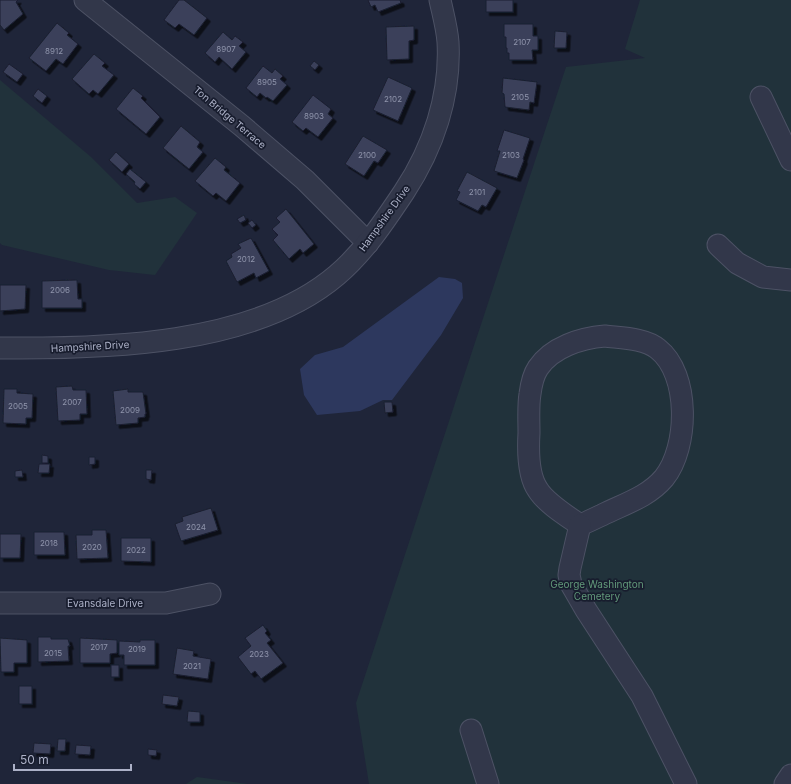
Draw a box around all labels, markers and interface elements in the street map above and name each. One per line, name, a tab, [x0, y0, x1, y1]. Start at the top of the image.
house number: 2107	[513, 37, 531, 47]
house number: 8907	[216, 44, 236, 54]
house number: 8912	[45, 46, 63, 56]
house number: 8905	[257, 77, 277, 87]
street label: Ton Bridge Terrace	[191, 83, 269, 151]
house number: 2105	[511, 92, 529, 102]
house number: 2102	[384, 94, 402, 104]
house number: 8903	[304, 111, 324, 121]
house number: 2100	[358, 150, 376, 160]
house number: 2103	[502, 150, 520, 160]
street label: Hampshire Drive	[356, 183, 412, 253]
house number: 2101	[469, 187, 485, 197]
house number: 2012	[237, 254, 255, 264]
house number: 2006	[50, 285, 70, 295]
street label: Hampshire Drive	[50, 338, 130, 354]
house number: 2007	[62, 397, 82, 407]
house number: 2005	[8, 401, 28, 411]
house number: 2009	[120, 405, 140, 415]
house number: 2024	[186, 522, 206, 532]
house number: 2018	[40, 538, 58, 548]
house number: 2020	[82, 542, 102, 552]
house number: 2022	[126, 545, 146, 555]
park label: George Washington Cemetery	[550, 578, 644, 602]
street label: Evansdale Drive	[67, 597, 143, 609]
house number: 2017	[90, 642, 108, 652]
house number: 2019	[128, 644, 146, 654]
house number: 2015	[44, 648, 62, 658]
house number: 2023	[249, 649, 269, 659]
house number: 2021	[183, 661, 201, 671]
scale bar	[14, 746, 131, 772]
text: 50 m	[20, 752, 49, 767]

